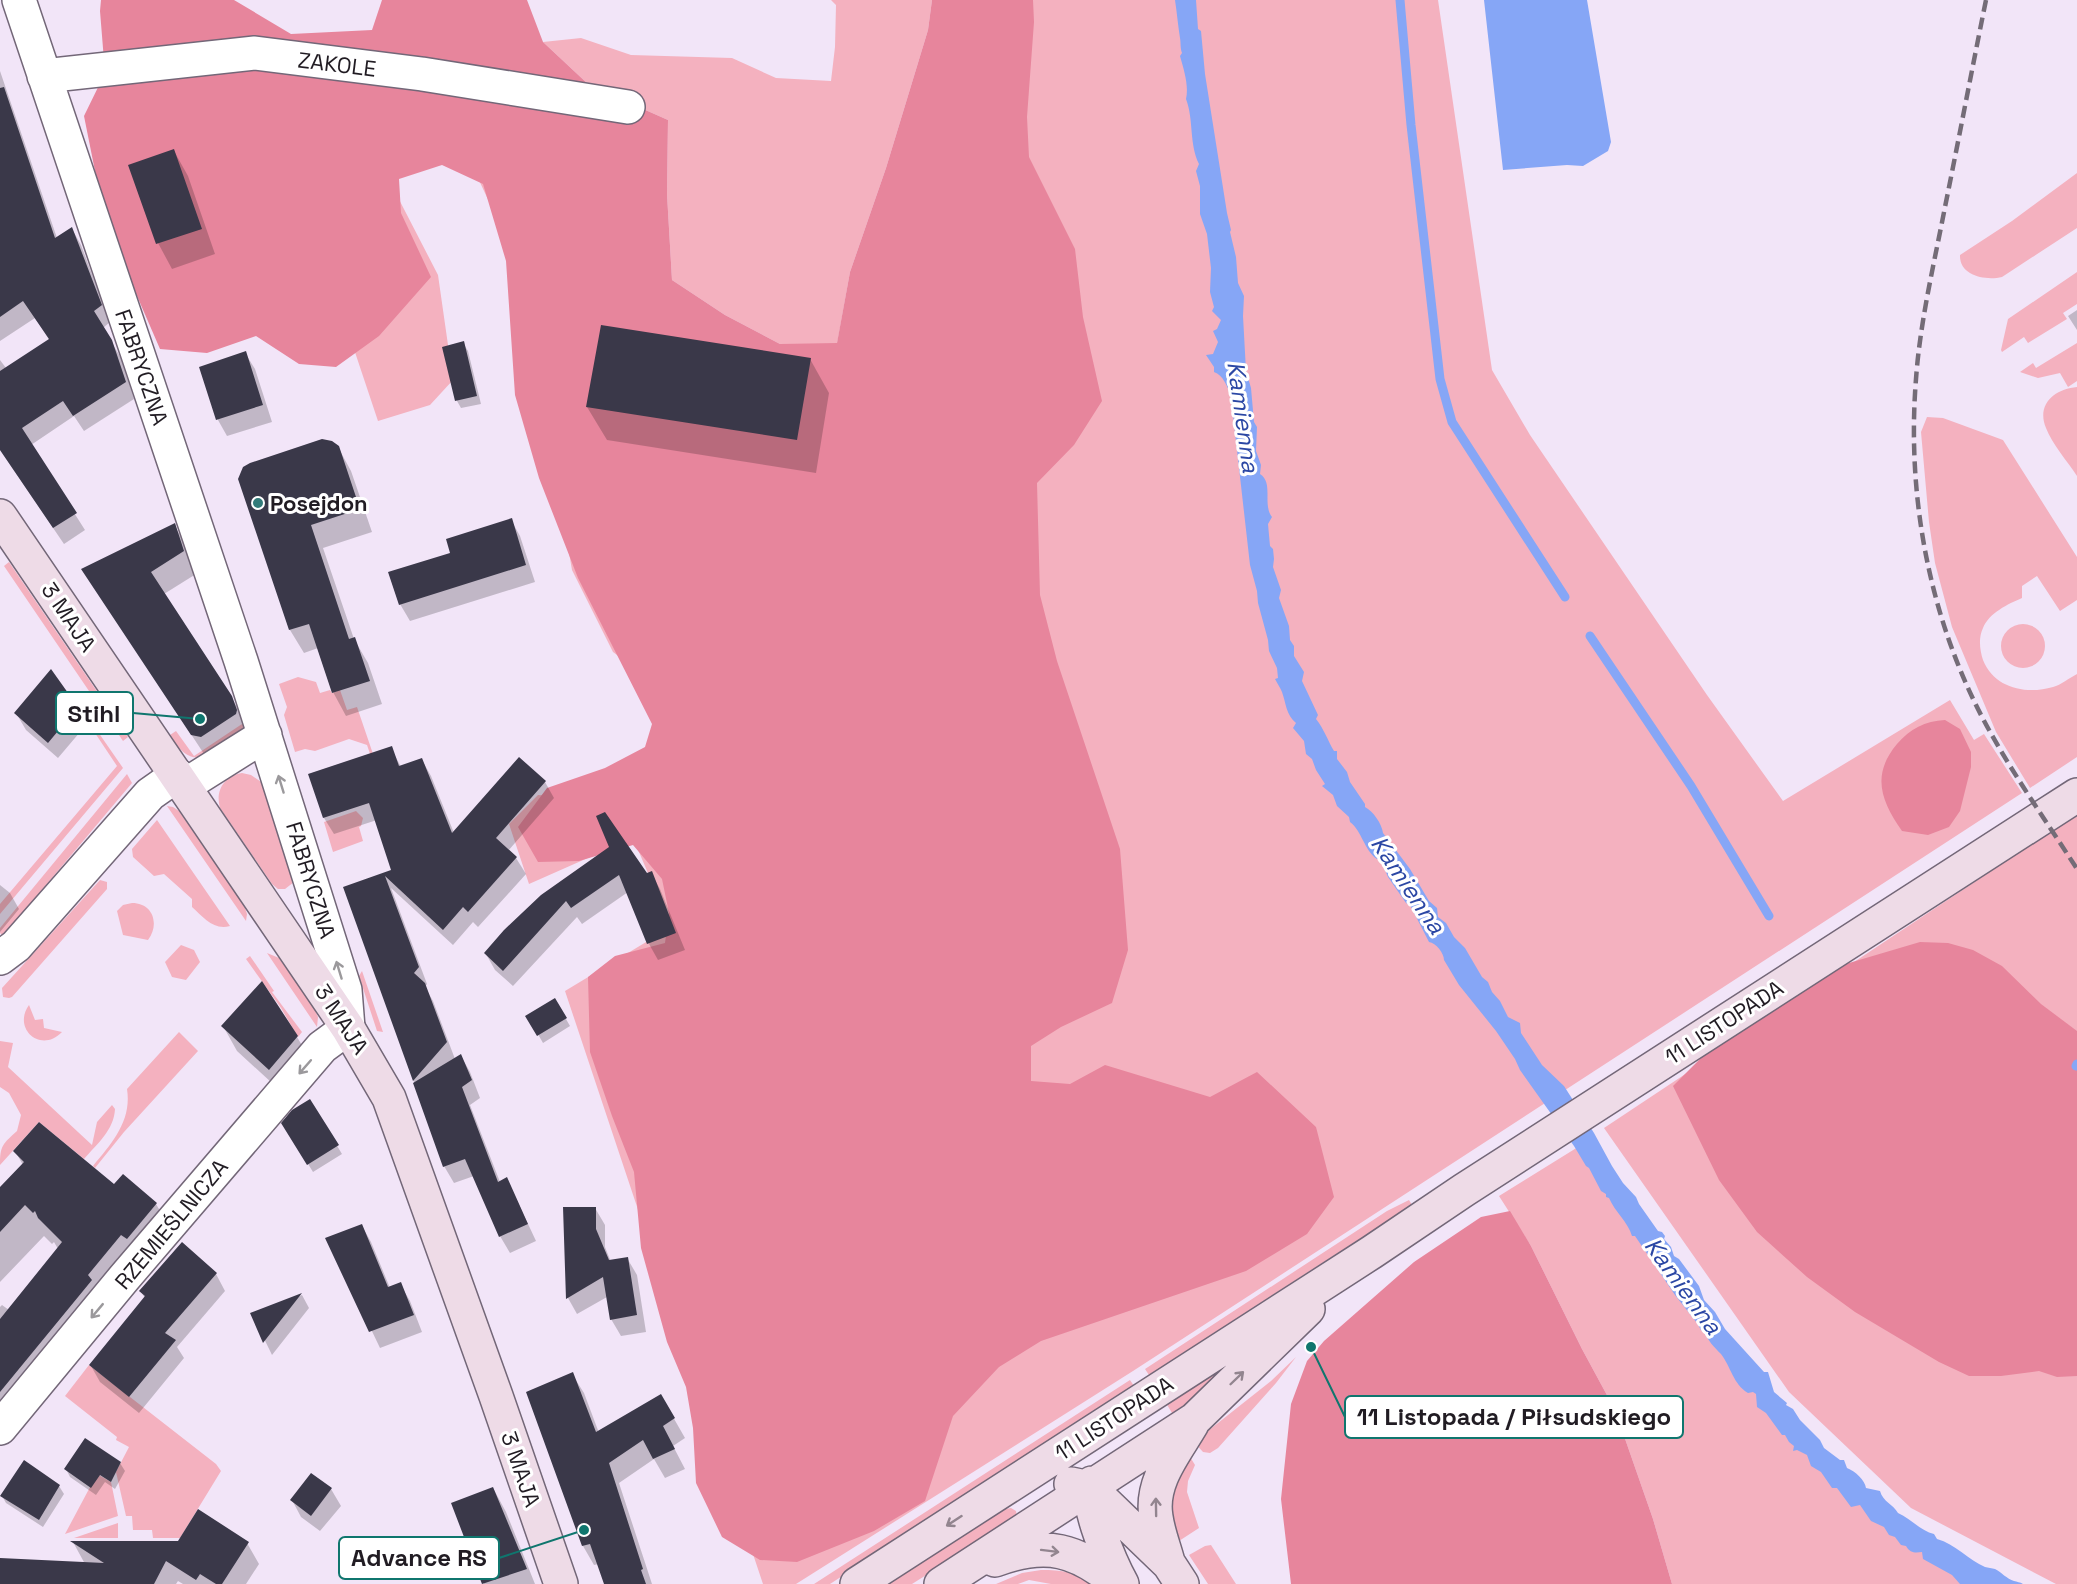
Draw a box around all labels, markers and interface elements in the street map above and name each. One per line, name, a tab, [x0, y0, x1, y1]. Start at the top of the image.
street label: ZAKOLE	[296, 45, 378, 83]
street label: FABRYCZNA	[109, 305, 175, 429]
water label: Kamienna	[1220, 359, 1267, 475]
place label: Posejdon	[270, 489, 368, 517]
marker: Posejdon	[251, 496, 265, 510]
street label: 3 MAJA	[36, 577, 103, 657]
callout: Stihl	[56, 692, 133, 734]
text: Stihl	[67, 698, 121, 729]
one-way arrow	[274, 775, 285, 794]
street label: FABRYCZNA	[280, 818, 342, 942]
water label: Kamienna	[1364, 829, 1453, 940]
one-way arrow	[333, 961, 344, 980]
street label: 11 LISTOPADA	[1660, 973, 1788, 1071]
street label: 3 MAJA	[309, 979, 375, 1059]
one-way arrow	[298, 1059, 312, 1074]
street label: RZEMIEŚLNICZA	[108, 1153, 234, 1295]
water label: Kamienna	[1638, 1231, 1729, 1340]
one-way arrow	[90, 1303, 104, 1318]
street label: 11 LISTOPADA	[1050, 1369, 1178, 1467]
one-way arrow	[1229, 1370, 1244, 1385]
callout: 11 Listopada / Piłsudskiego	[1345, 1396, 1683, 1438]
text: 11 Listopada / Piłsudskiego	[1357, 1401, 1671, 1432]
street label: 3 MAJA	[495, 1428, 547, 1511]
one-way arrow	[1150, 1498, 1161, 1518]
one-way arrow	[946, 1516, 963, 1528]
callout: Advance RS	[339, 1537, 499, 1579]
text: Advance RS	[351, 1542, 487, 1573]
one-way arrow	[1039, 1546, 1059, 1557]

